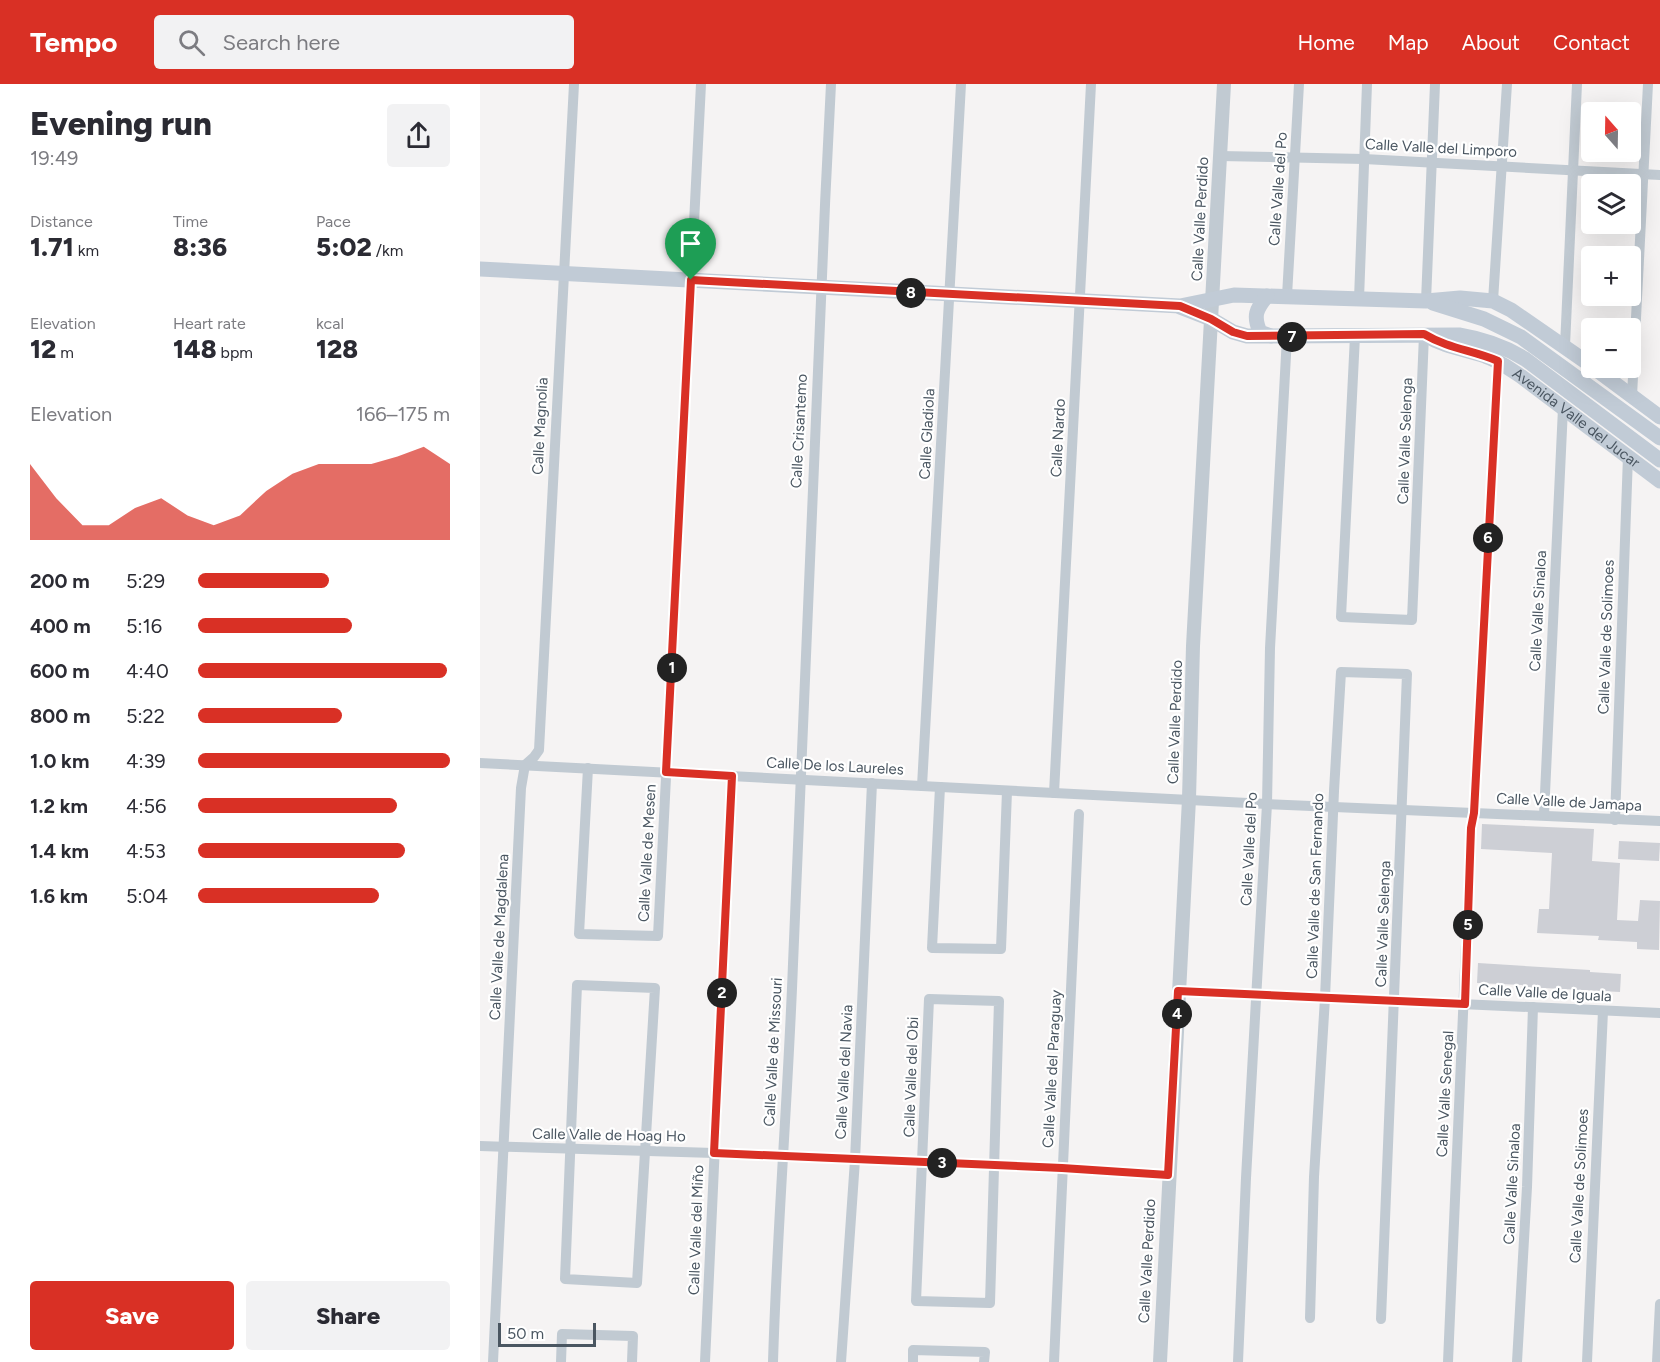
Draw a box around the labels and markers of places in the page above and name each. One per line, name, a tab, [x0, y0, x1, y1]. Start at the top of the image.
pin	[665, 218, 716, 280]
pin: 8	[896, 278, 926, 308]
pin: 7	[1277, 322, 1307, 352]
pin: 6	[1473, 523, 1503, 553]
pin: 1	[657, 653, 687, 683]
pin: 5	[1453, 910, 1483, 940]
pin: 2	[707, 978, 737, 1008]
pin: 4	[1162, 999, 1192, 1029]
pin: 3	[927, 1148, 957, 1178]

